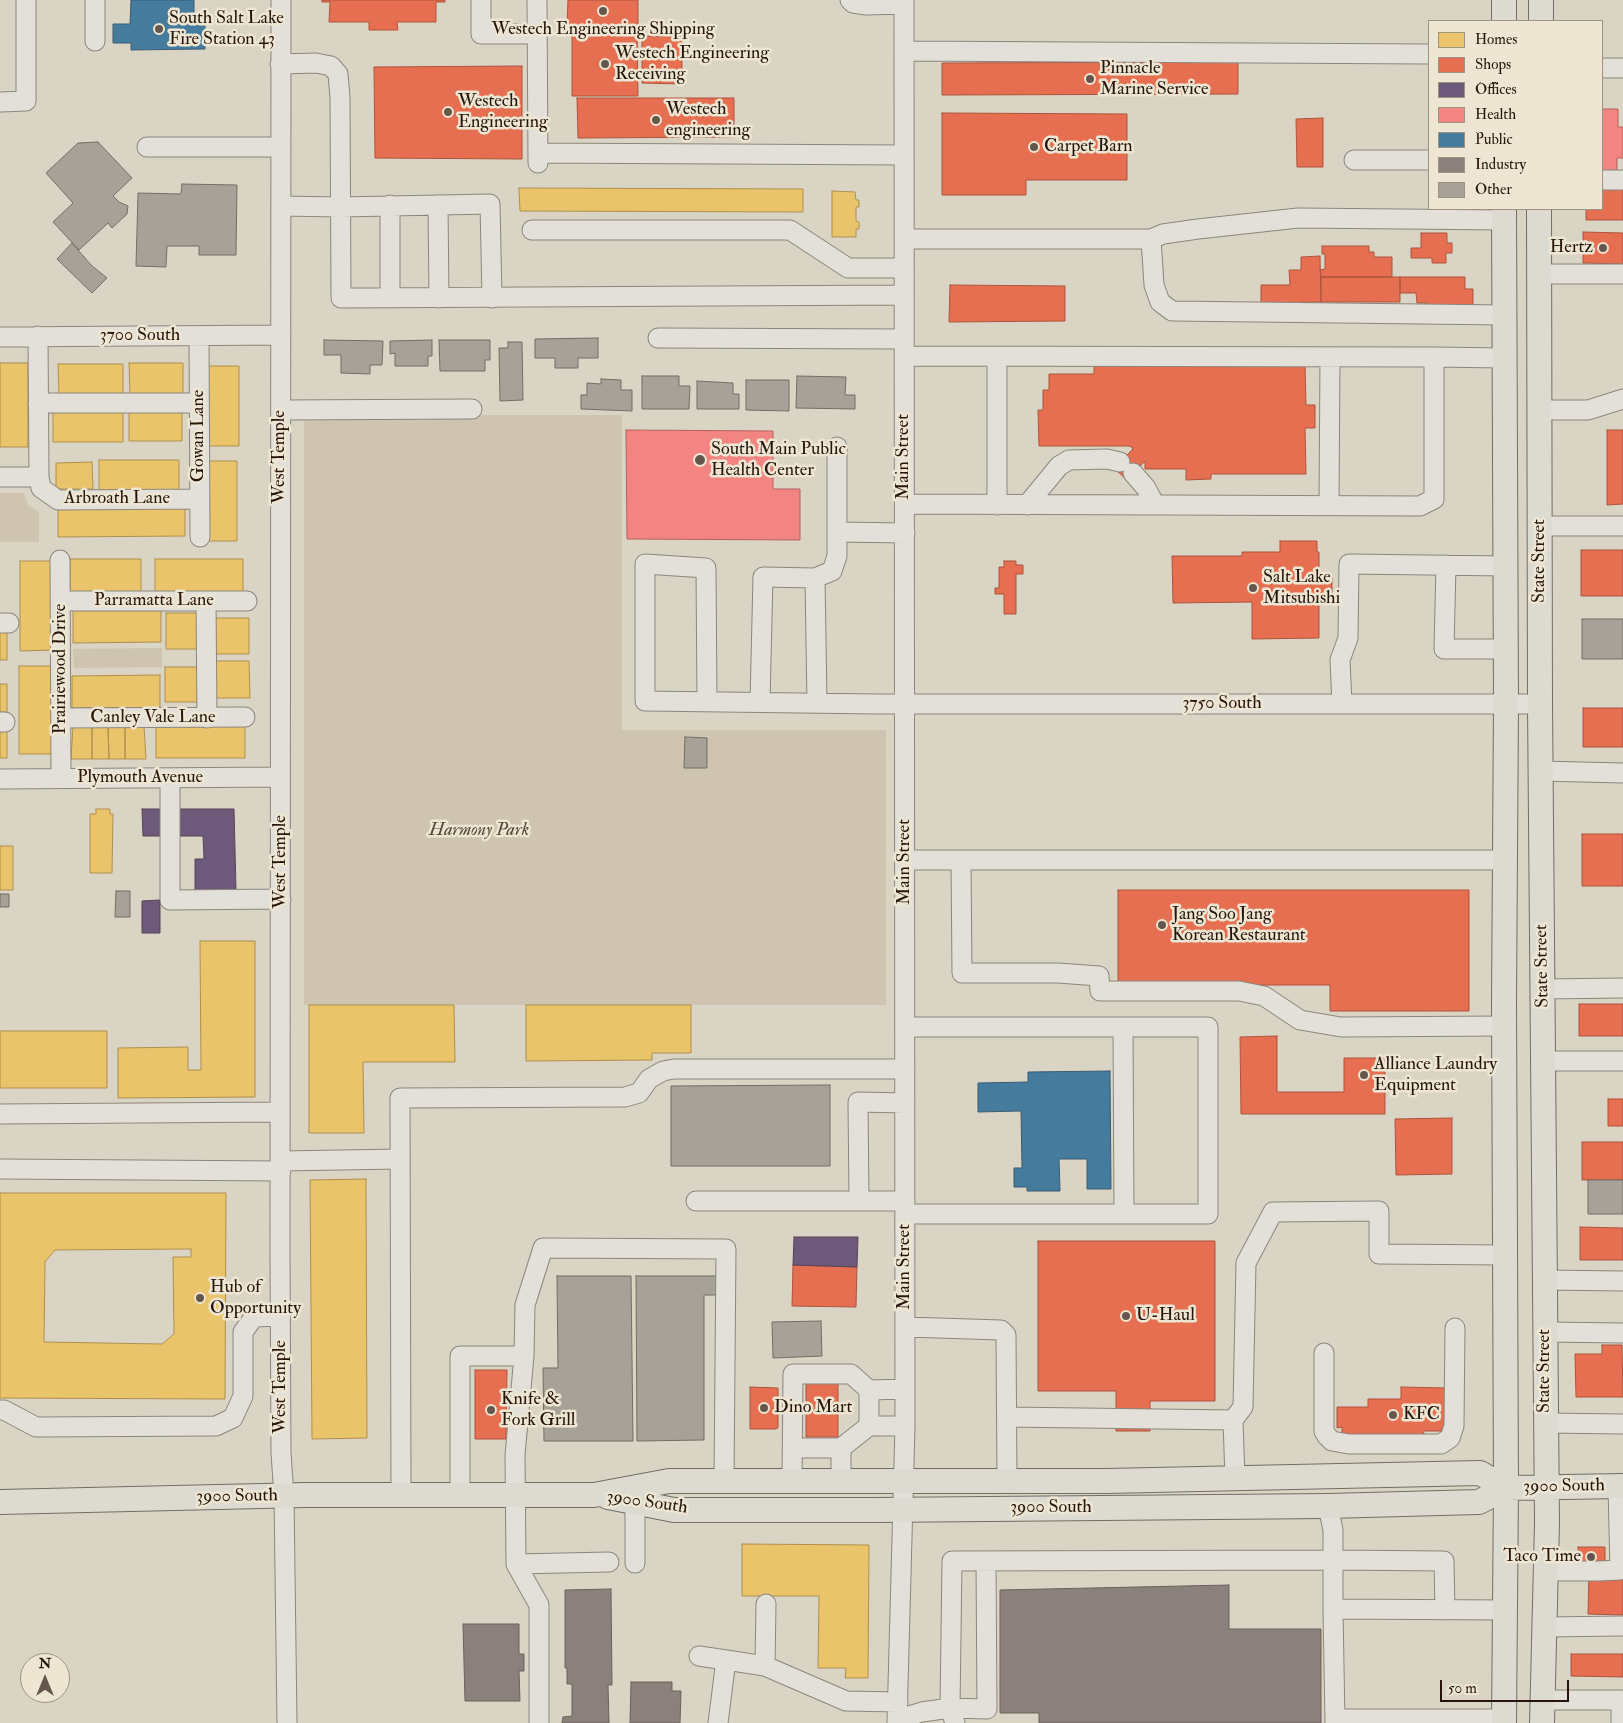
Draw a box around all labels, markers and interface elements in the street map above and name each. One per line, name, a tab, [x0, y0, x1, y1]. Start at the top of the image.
marker: Westech Engineering Shipping	[597, 5, 609, 17]
place label: South Salt Lake Fire Station 43	[169, 8, 284, 50]
place label: Westech Engineering Shipping	[491, 19, 715, 41]
legend	[1428, 20, 1603, 210]
marker: South Salt Lake Fire Station 43	[153, 23, 165, 35]
text: Homes	[1475, 30, 1517, 49]
place label: Westech Engineering Receiving	[615, 43, 769, 86]
text: Shops	[1475, 55, 1511, 74]
marker: Westech Engineering Receiving	[599, 58, 611, 70]
place label: Pinnacle Marine Service	[1100, 58, 1208, 100]
marker: Pinnacle Marine Service	[1084, 73, 1096, 85]
text: Offices	[1475, 80, 1517, 99]
place label: Westech Engineering	[458, 91, 548, 134]
place label: Westech engineering	[666, 99, 750, 142]
text: Health	[1475, 105, 1516, 124]
marker: Westech Engineering	[442, 106, 454, 118]
marker: Westech engineering	[650, 114, 662, 126]
text: Public	[1475, 130, 1513, 149]
place label: Carpet Barn	[1044, 136, 1133, 158]
marker: Carpet Barn	[1028, 141, 1040, 153]
text: Industry	[1475, 155, 1526, 174]
text: Other	[1475, 180, 1512, 199]
place label: Hertz	[1550, 237, 1593, 259]
marker: Hertz	[1597, 242, 1609, 254]
street label: 3700 South	[100, 325, 180, 347]
street label: Gowan Lane	[188, 390, 210, 482]
street label: West Temple	[269, 410, 291, 504]
street label: Main Street	[893, 414, 915, 500]
place label: South Main Public Health Center	[711, 439, 846, 482]
marker: South Main Public Health Center	[693, 453, 707, 467]
street label: Arbroath Lane	[64, 488, 170, 510]
street label: State Street	[1529, 519, 1551, 603]
place label: Salt Lake Mitsubishi	[1263, 567, 1340, 610]
marker: Salt Lake Mitsubishi	[1247, 582, 1259, 594]
street label: Parramatta Lane	[94, 590, 214, 612]
street label: Prairiewood Drive	[50, 604, 72, 734]
street label: 3750 South	[1182, 693, 1262, 715]
street label: Canley Vale Lane	[90, 707, 216, 729]
street label: Plymouth Avenue	[77, 767, 203, 789]
street label: West Temple	[270, 815, 292, 909]
street label: Main Street	[894, 819, 916, 905]
park label: Harmony Park	[429, 820, 529, 842]
place label: Jang Soo Jang Korean Restaurant	[1172, 904, 1306, 946]
marker: Jang Soo Jang Korean Restaurant	[1156, 919, 1168, 931]
street label: State Street	[1531, 924, 1555, 1008]
place label: Alliance Laundry Equipment	[1374, 1054, 1497, 1096]
marker: Alliance Laundry Equipment	[1358, 1069, 1370, 1081]
street label: Main Street	[894, 1224, 916, 1310]
place label: Hub of Opportunity	[210, 1277, 301, 1320]
marker: Hub of Opportunity	[194, 1292, 206, 1304]
place label: U-Haul	[1136, 1305, 1195, 1327]
marker: U-Haul	[1120, 1310, 1132, 1322]
street label: State Street	[1534, 1329, 1556, 1413]
street label: West Temple	[270, 1340, 292, 1434]
place label: Knife & Fork Grill	[501, 1389, 575, 1432]
place label: Dino Mart	[774, 1397, 852, 1419]
marker: Dino Mart	[758, 1402, 770, 1414]
marker: Knife & Fork Grill	[485, 1404, 497, 1416]
place label: KFC	[1403, 1404, 1440, 1426]
marker: KFC	[1387, 1409, 1399, 1421]
street label: 3900 South	[1523, 1475, 1605, 1499]
street label: 3900 South	[196, 1485, 278, 1509]
street label: 3900 South	[605, 1487, 689, 1519]
street label: 3900 South	[1010, 1497, 1092, 1519]
place label: Taco Time	[1503, 1546, 1581, 1568]
marker: Taco Time	[1585, 1551, 1597, 1563]
north arrow	[20, 1653, 70, 1703]
text: N	[39, 1655, 51, 1672]
scale bar	[1443, 1670, 1572, 1702]
text: 50 m	[1448, 1679, 1477, 1698]

